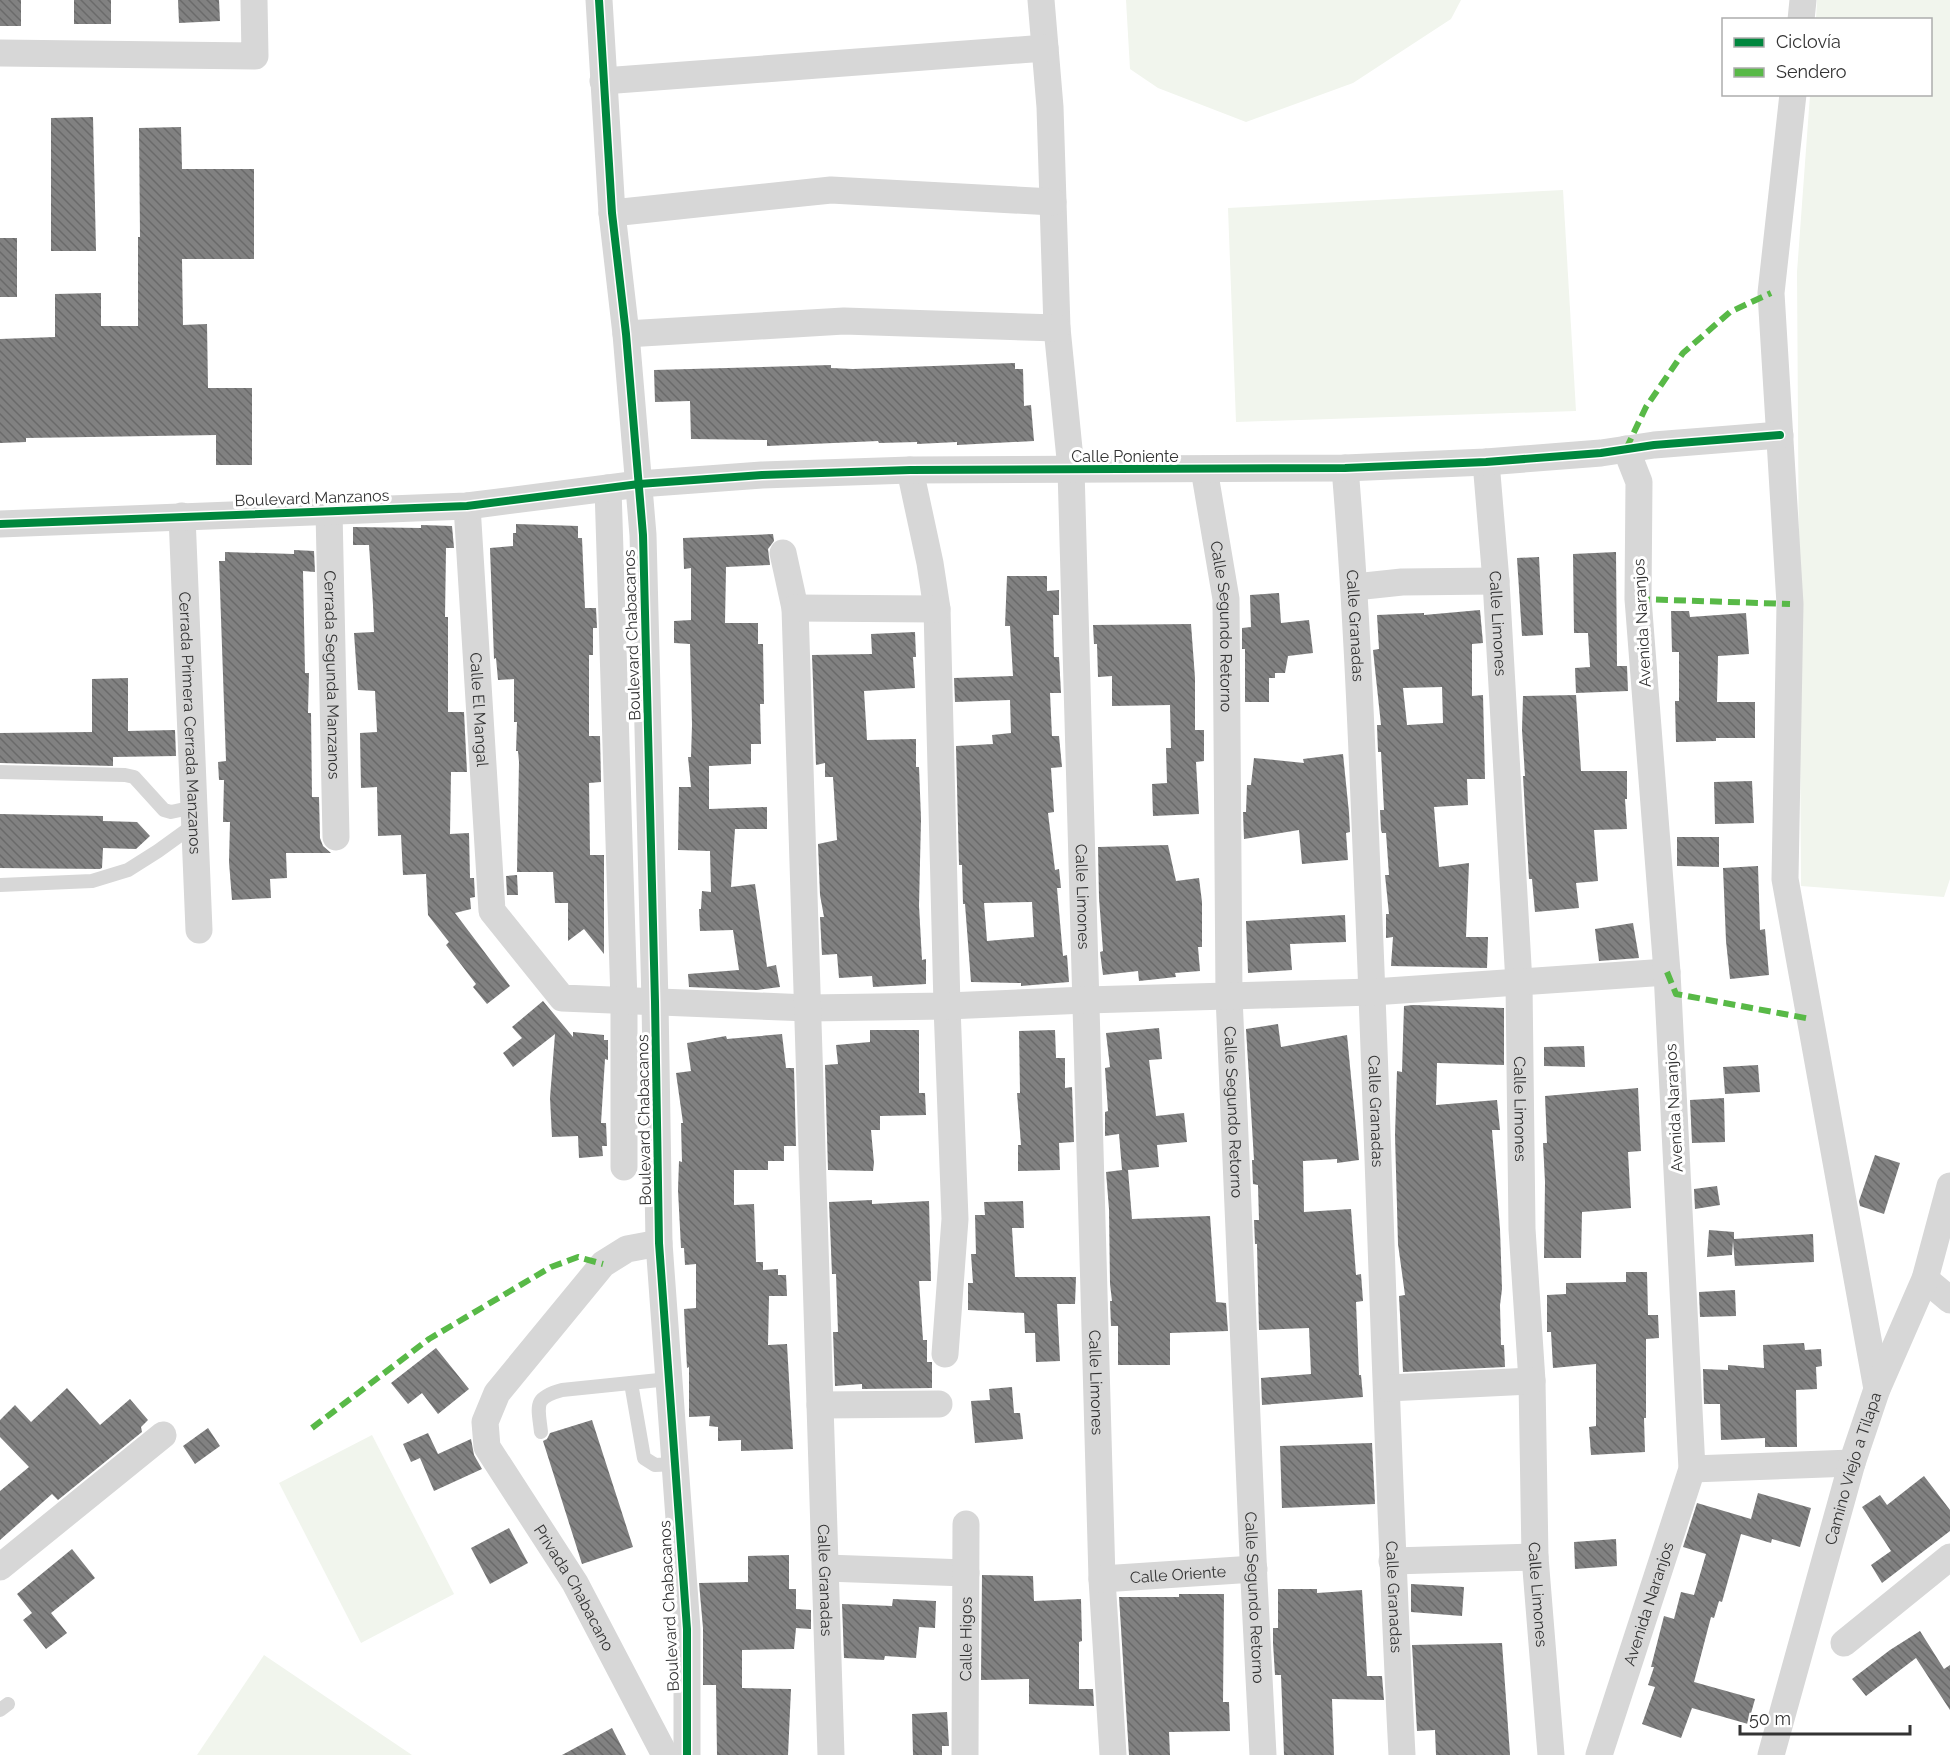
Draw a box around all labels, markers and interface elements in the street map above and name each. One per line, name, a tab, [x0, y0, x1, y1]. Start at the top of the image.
legend	[1722, 18, 1932, 96]
text: Ciclovía	[1776, 31, 1841, 52]
text: Sendero	[1776, 61, 1847, 82]
street label: Calle Poniente	[1071, 447, 1179, 466]
street label: Boulevard Manzanos	[234, 486, 390, 510]
street label: Calle Segundo Retorno	[1207, 539, 1236, 712]
street label: Boulevard Chabacanos	[620, 549, 644, 721]
street label: Avenida Naranjos	[1629, 558, 1655, 688]
street label: Calle Granadas	[1343, 569, 1368, 682]
street label: Cerrada Segunda Manzanos	[321, 570, 344, 780]
street label: Calle Limones	[1486, 570, 1511, 677]
street label: Cerrada Primera Cerrada Manzanos	[176, 591, 205, 855]
street label: Calle El Mangal	[467, 652, 493, 768]
street label: Calle Limones	[1072, 844, 1094, 950]
street label: Calle Segundo Retorno	[1221, 1026, 1247, 1198]
street label: Boulevard Chabacanos	[633, 1034, 655, 1206]
street label: Avenida Naranjos	[1661, 1043, 1687, 1173]
street label: Calle Granadas	[1365, 1055, 1388, 1168]
street label: Calle Limones	[1510, 1056, 1531, 1162]
street label: Calle Limones	[1086, 1329, 1107, 1436]
street label: Camino Viejo a Tilapa	[1820, 1390, 1885, 1547]
street label: Calle Segundo Retorno	[1242, 1511, 1269, 1684]
street label: Boulevard Chabacanos	[655, 1520, 683, 1692]
street label: Privada Chabacano	[530, 1521, 618, 1654]
street label: Calle Granadas	[814, 1524, 837, 1637]
street label: Avenida Naranjos	[1619, 1539, 1677, 1668]
street label: Calle Granadas	[1383, 1540, 1406, 1654]
street label: Calle Limones	[1525, 1542, 1552, 1648]
street label: Calle Oriente	[1129, 1561, 1227, 1587]
street label: Calle Higos	[956, 1596, 975, 1681]
scale bar	[1740, 1698, 1910, 1736]
text: 50 m	[1749, 1708, 1791, 1729]

